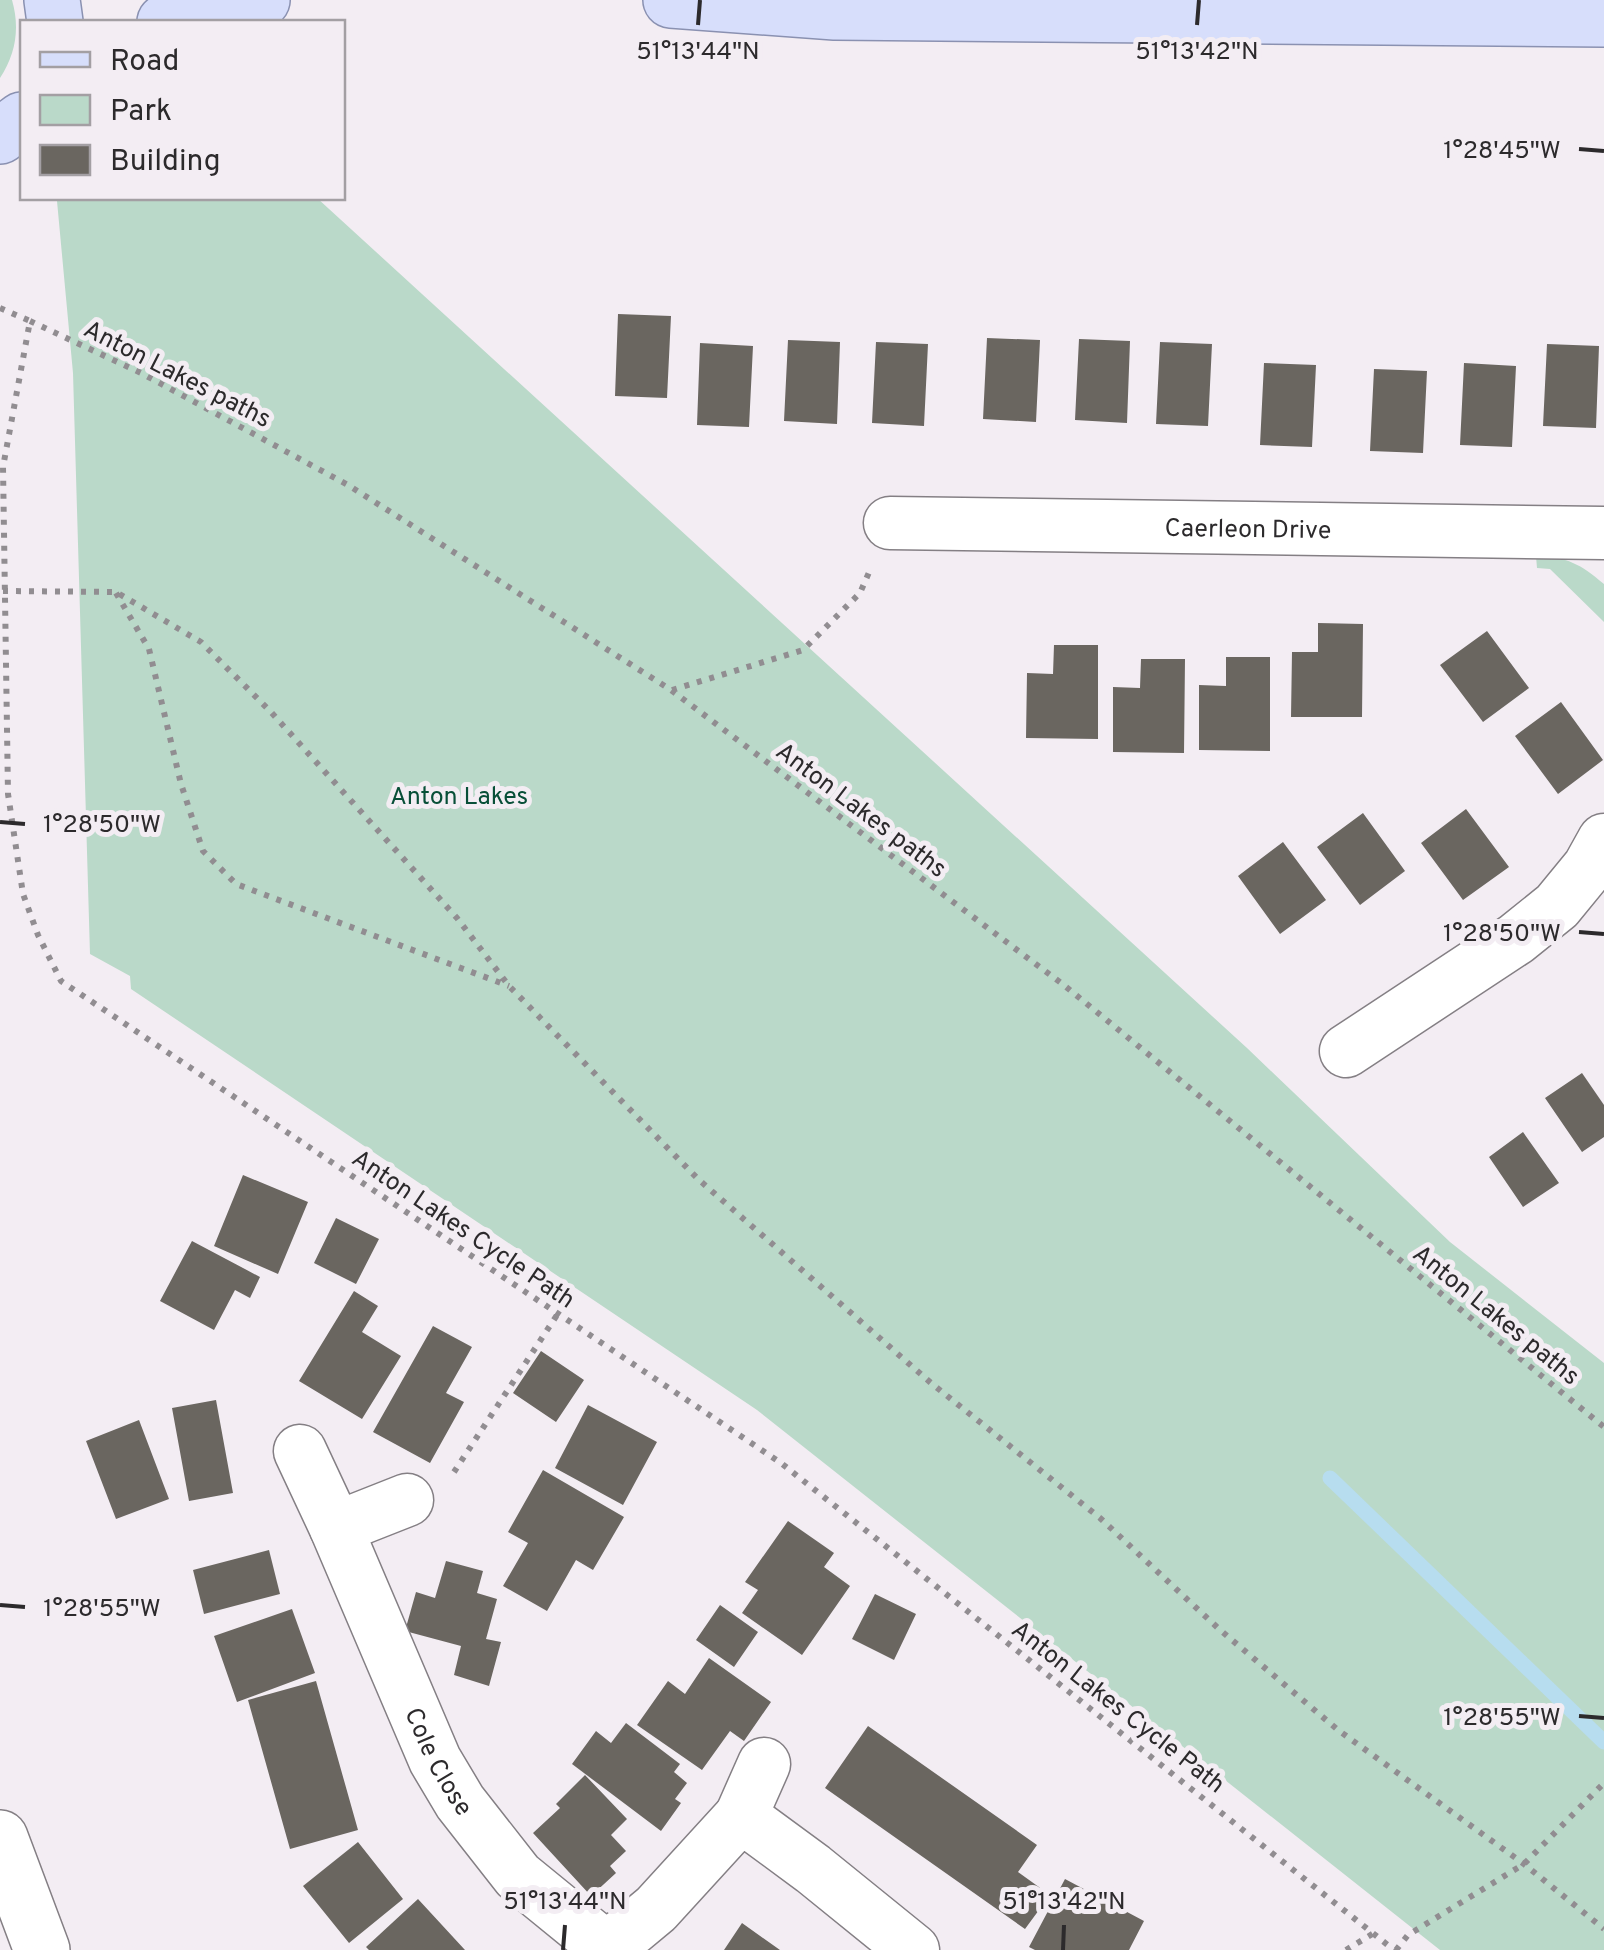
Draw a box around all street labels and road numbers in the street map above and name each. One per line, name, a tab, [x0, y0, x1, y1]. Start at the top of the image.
street label: Anton Lakes paths	[78, 315, 276, 437]
street label: Caerleon Drive	[1164, 514, 1331, 548]
street label: Anton Lakes paths	[768, 737, 952, 886]
street label: Anton Lakes Cycle Path	[345, 1144, 580, 1317]
street label: Anton Lakes paths	[1405, 1239, 1585, 1394]
street label: Anton Lakes Cycle Path	[1004, 1615, 1230, 1802]
street label: Cole Close	[396, 1703, 478, 1824]

